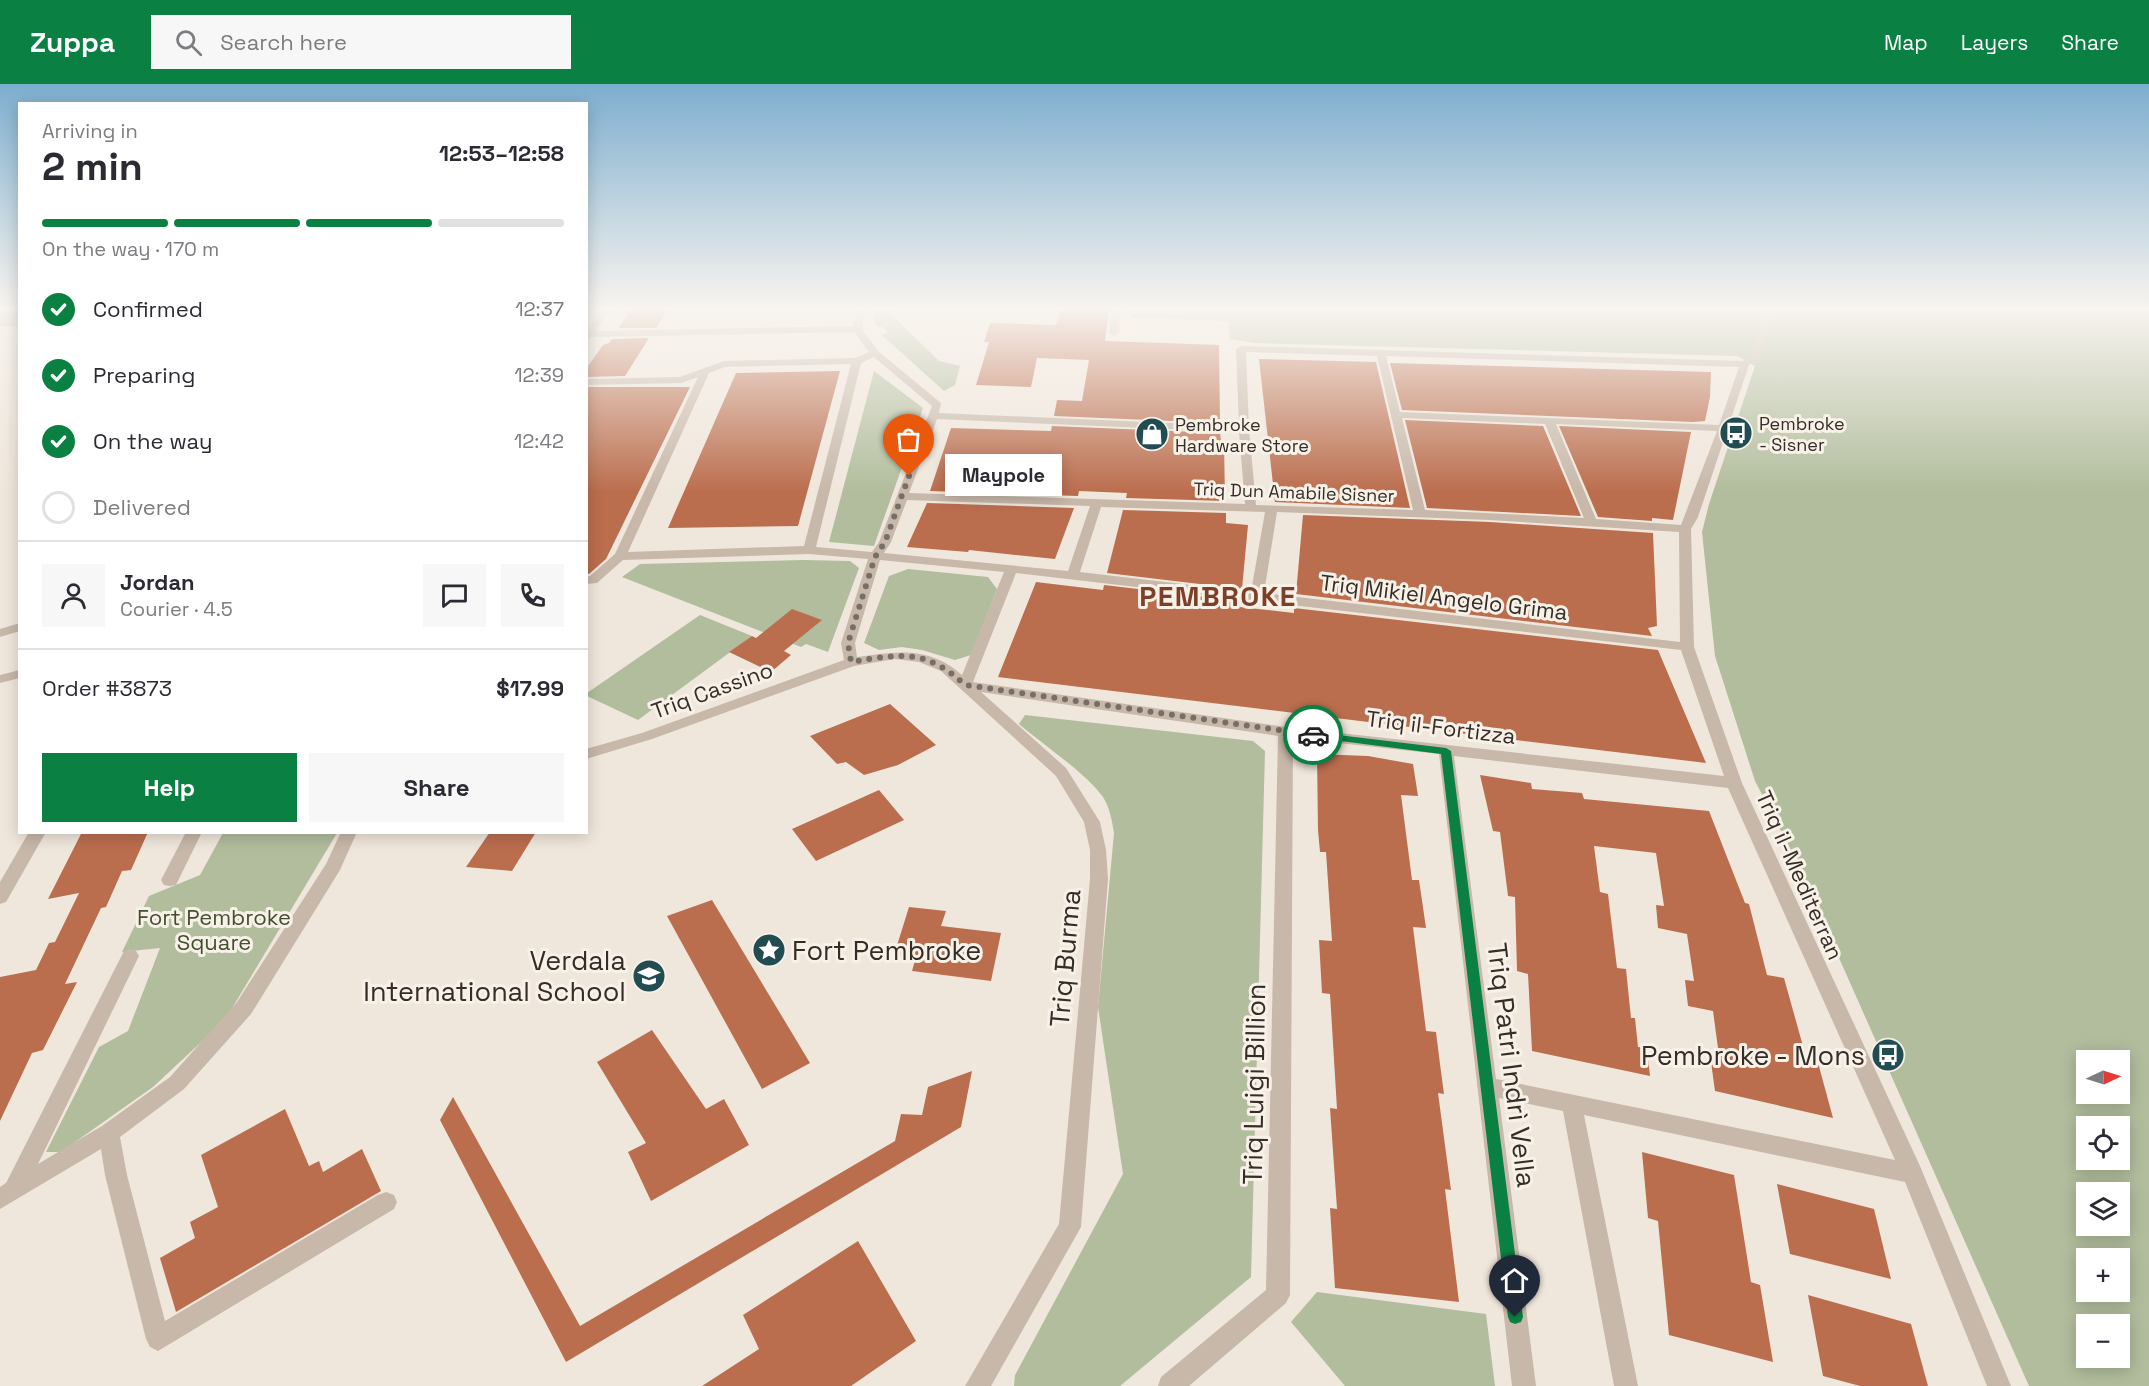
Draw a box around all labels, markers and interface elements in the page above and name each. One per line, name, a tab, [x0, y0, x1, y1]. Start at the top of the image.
search box	[151, 15, 571, 69]
text: Zuppa	[30, 24, 115, 60]
icon: search	[172, 26, 205, 59]
text: Search here	[220, 28, 347, 56]
text: Map	[1884, 29, 1928, 56]
text: Layers	[1961, 29, 2028, 56]
text: Share	[2061, 29, 2119, 56]
text: Arriving in	[42, 118, 138, 144]
text: 12:53–12:58	[439, 139, 564, 167]
text: 2 min	[42, 142, 143, 191]
text: On the way · 170 m	[42, 236, 219, 262]
icon: check	[42, 293, 75, 326]
text: Confirmed	[93, 295, 203, 323]
text: 12:37	[515, 296, 564, 322]
icon: check	[42, 359, 75, 392]
text: Preparing	[93, 361, 195, 389]
text: 12:39	[514, 362, 564, 388]
place label: Pembroke - Sisner	[1759, 412, 1845, 456]
place label: Pembroke Hardware Store	[1175, 413, 1309, 457]
pin	[883, 414, 934, 476]
bus stop icon: Pembroke - Sisner	[1718, 415, 1754, 451]
shop icon: Pembroke Hardware Store	[1134, 416, 1170, 452]
icon: bag	[892, 423, 925, 456]
icon: check	[42, 425, 75, 458]
text: On the way	[93, 427, 212, 455]
text: 12:42	[514, 428, 564, 454]
callout: Maypole	[945, 455, 1062, 497]
text: Maypole	[962, 462, 1045, 488]
street label: Triq Dun Amabile Sisner	[1193, 477, 1395, 507]
text: Delivered	[93, 493, 191, 521]
button: person	[42, 564, 105, 627]
button: chat	[423, 564, 486, 627]
button: phone	[501, 564, 564, 627]
text: Jordan	[120, 568, 195, 596]
street label: Triq Mikiel Angelo Grima	[1319, 568, 1570, 626]
district label: PEMBROKE	[1139, 578, 1297, 614]
text: Courier · 4.5	[120, 596, 233, 622]
street label: Triq Cassino	[647, 655, 777, 725]
text: Order #3873	[42, 674, 172, 702]
text: $17.99	[496, 674, 564, 702]
street label: Triq il-Fortizza	[1365, 704, 1518, 750]
courier	[1283, 705, 1343, 765]
icon: car	[1297, 719, 1330, 752]
button: Help	[42, 753, 297, 822]
button: Share	[309, 753, 564, 822]
street label: Triq il-Mediterran	[1750, 786, 1850, 964]
street label: Triq Burma	[1042, 888, 1088, 1028]
park label: Fort Pembroke Square	[137, 903, 291, 956]
place icon: Fort Pembroke	[751, 932, 787, 968]
place label: Fort Pembroke	[792, 933, 981, 968]
street label: Triq Patri Indrì Vella	[1480, 941, 1544, 1189]
place label: Verdala International School	[363, 943, 626, 1009]
school or university icon: Verdala International School	[631, 958, 667, 994]
street label: Triq Luigi Billion	[1235, 983, 1273, 1185]
bus stop icon: Pembroke - Mons	[1870, 1037, 1906, 1073]
place label: Pembroke - Mons	[1641, 1038, 1865, 1073]
north arrow	[2076, 1050, 2130, 1104]
map controls	[2076, 1050, 2130, 1368]
button: locate	[2076, 1116, 2130, 1170]
button: layers	[2076, 1182, 2130, 1236]
button: +	[2076, 1248, 2130, 1302]
pin	[1489, 1255, 1540, 1317]
icon: home	[1498, 1264, 1531, 1297]
button: −	[2076, 1314, 2130, 1368]

